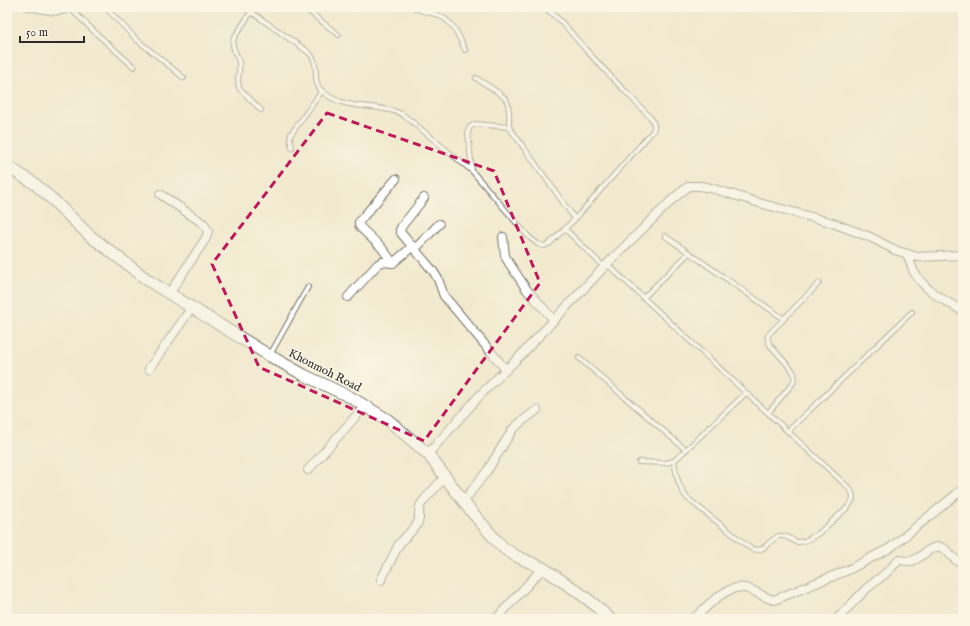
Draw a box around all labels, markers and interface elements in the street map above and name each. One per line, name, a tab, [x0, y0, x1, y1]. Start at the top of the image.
scale bar	[20, 18, 84, 44]
text: 50 m	[26, 25, 48, 40]
street label: Khonmoh Road	[286, 346, 364, 395]

